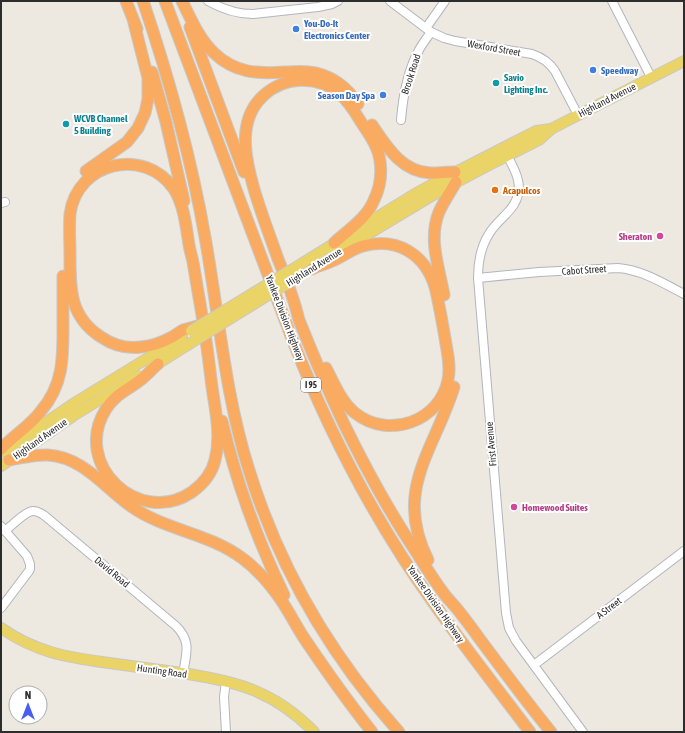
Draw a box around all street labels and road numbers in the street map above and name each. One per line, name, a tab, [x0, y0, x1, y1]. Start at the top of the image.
street label: Wexford Street	[467, 38, 522, 58]
street label: Brook Road	[399, 52, 423, 96]
street label: Highland Avenue	[576, 81, 638, 119]
street label: Highland Avenue	[284, 245, 344, 288]
street label: Cabot Street	[561, 263, 607, 277]
street label: Yankee Division Highway	[264, 274, 306, 362]
road number: I 95	[301, 378, 321, 392]
street label: Highland Avenue	[11, 416, 69, 462]
street label: First Avenue	[484, 421, 498, 467]
street label: David Road	[92, 554, 132, 590]
street label: Yankee Division Highway	[405, 564, 467, 644]
street label: A Street	[594, 595, 624, 621]
street label: Hunting Road	[136, 662, 188, 680]

